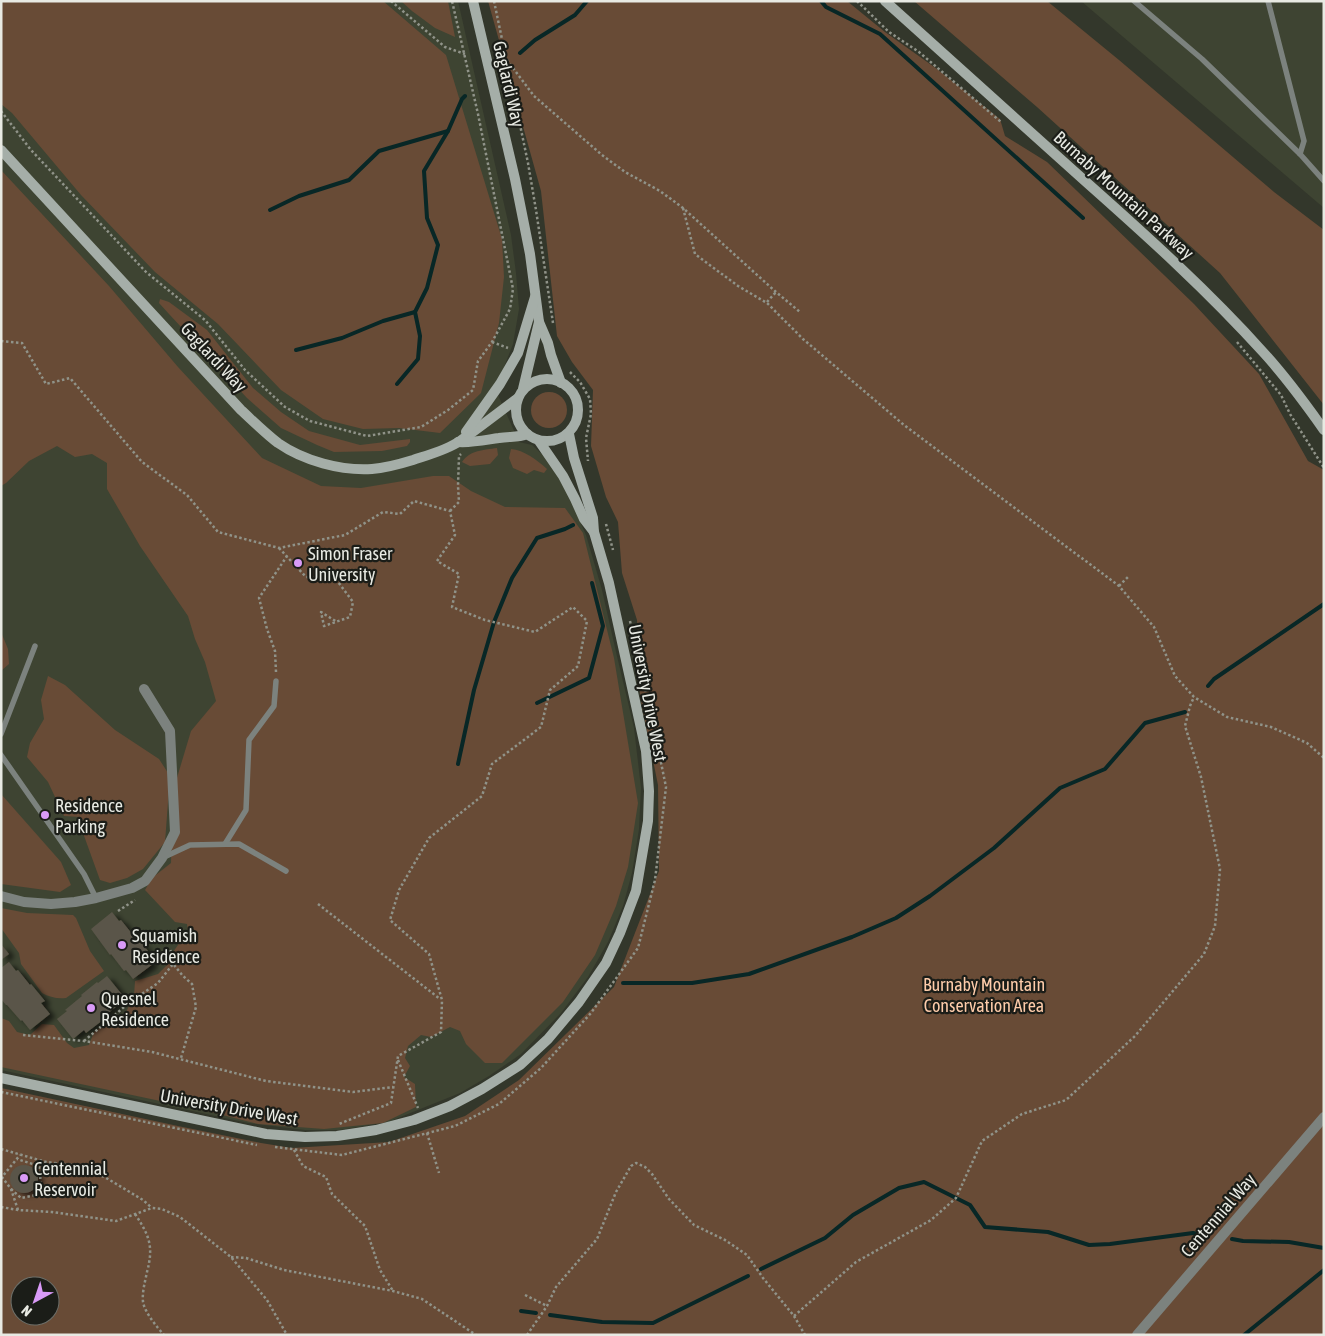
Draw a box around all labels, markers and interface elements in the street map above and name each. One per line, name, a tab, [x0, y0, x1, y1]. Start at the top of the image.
street label: Gaglardi Way	[489, 39, 529, 129]
street label: Burnaby Mountain Parkway	[1050, 127, 1198, 263]
street label: Gaglardi Way	[176, 318, 252, 396]
place label: Simon Fraser University	[308, 543, 393, 585]
marker: Simon Fraser University	[292, 557, 304, 569]
street label: University Drive West	[624, 623, 672, 763]
place label: Residence Parking	[55, 795, 123, 837]
marker: Residence Parking	[39, 809, 51, 821]
place label: Squamish Residence	[132, 925, 200, 967]
marker: Squamish Residence	[116, 939, 128, 951]
park label: Burnaby Mountain Conservation Area	[923, 974, 1045, 1016]
place label: Quesnel Residence	[101, 988, 169, 1030]
marker: Quesnel Residence	[85, 1002, 97, 1014]
street label: University Drive West	[159, 1085, 299, 1129]
place label: Centennial Reservoir	[34, 1158, 107, 1200]
street label: Centennial Way	[1176, 1169, 1260, 1261]
marker: Centennial Reservoir	[18, 1172, 30, 1184]
north arrow	[10, 1276, 60, 1326]
text: N	[18, 1302, 35, 1320]

